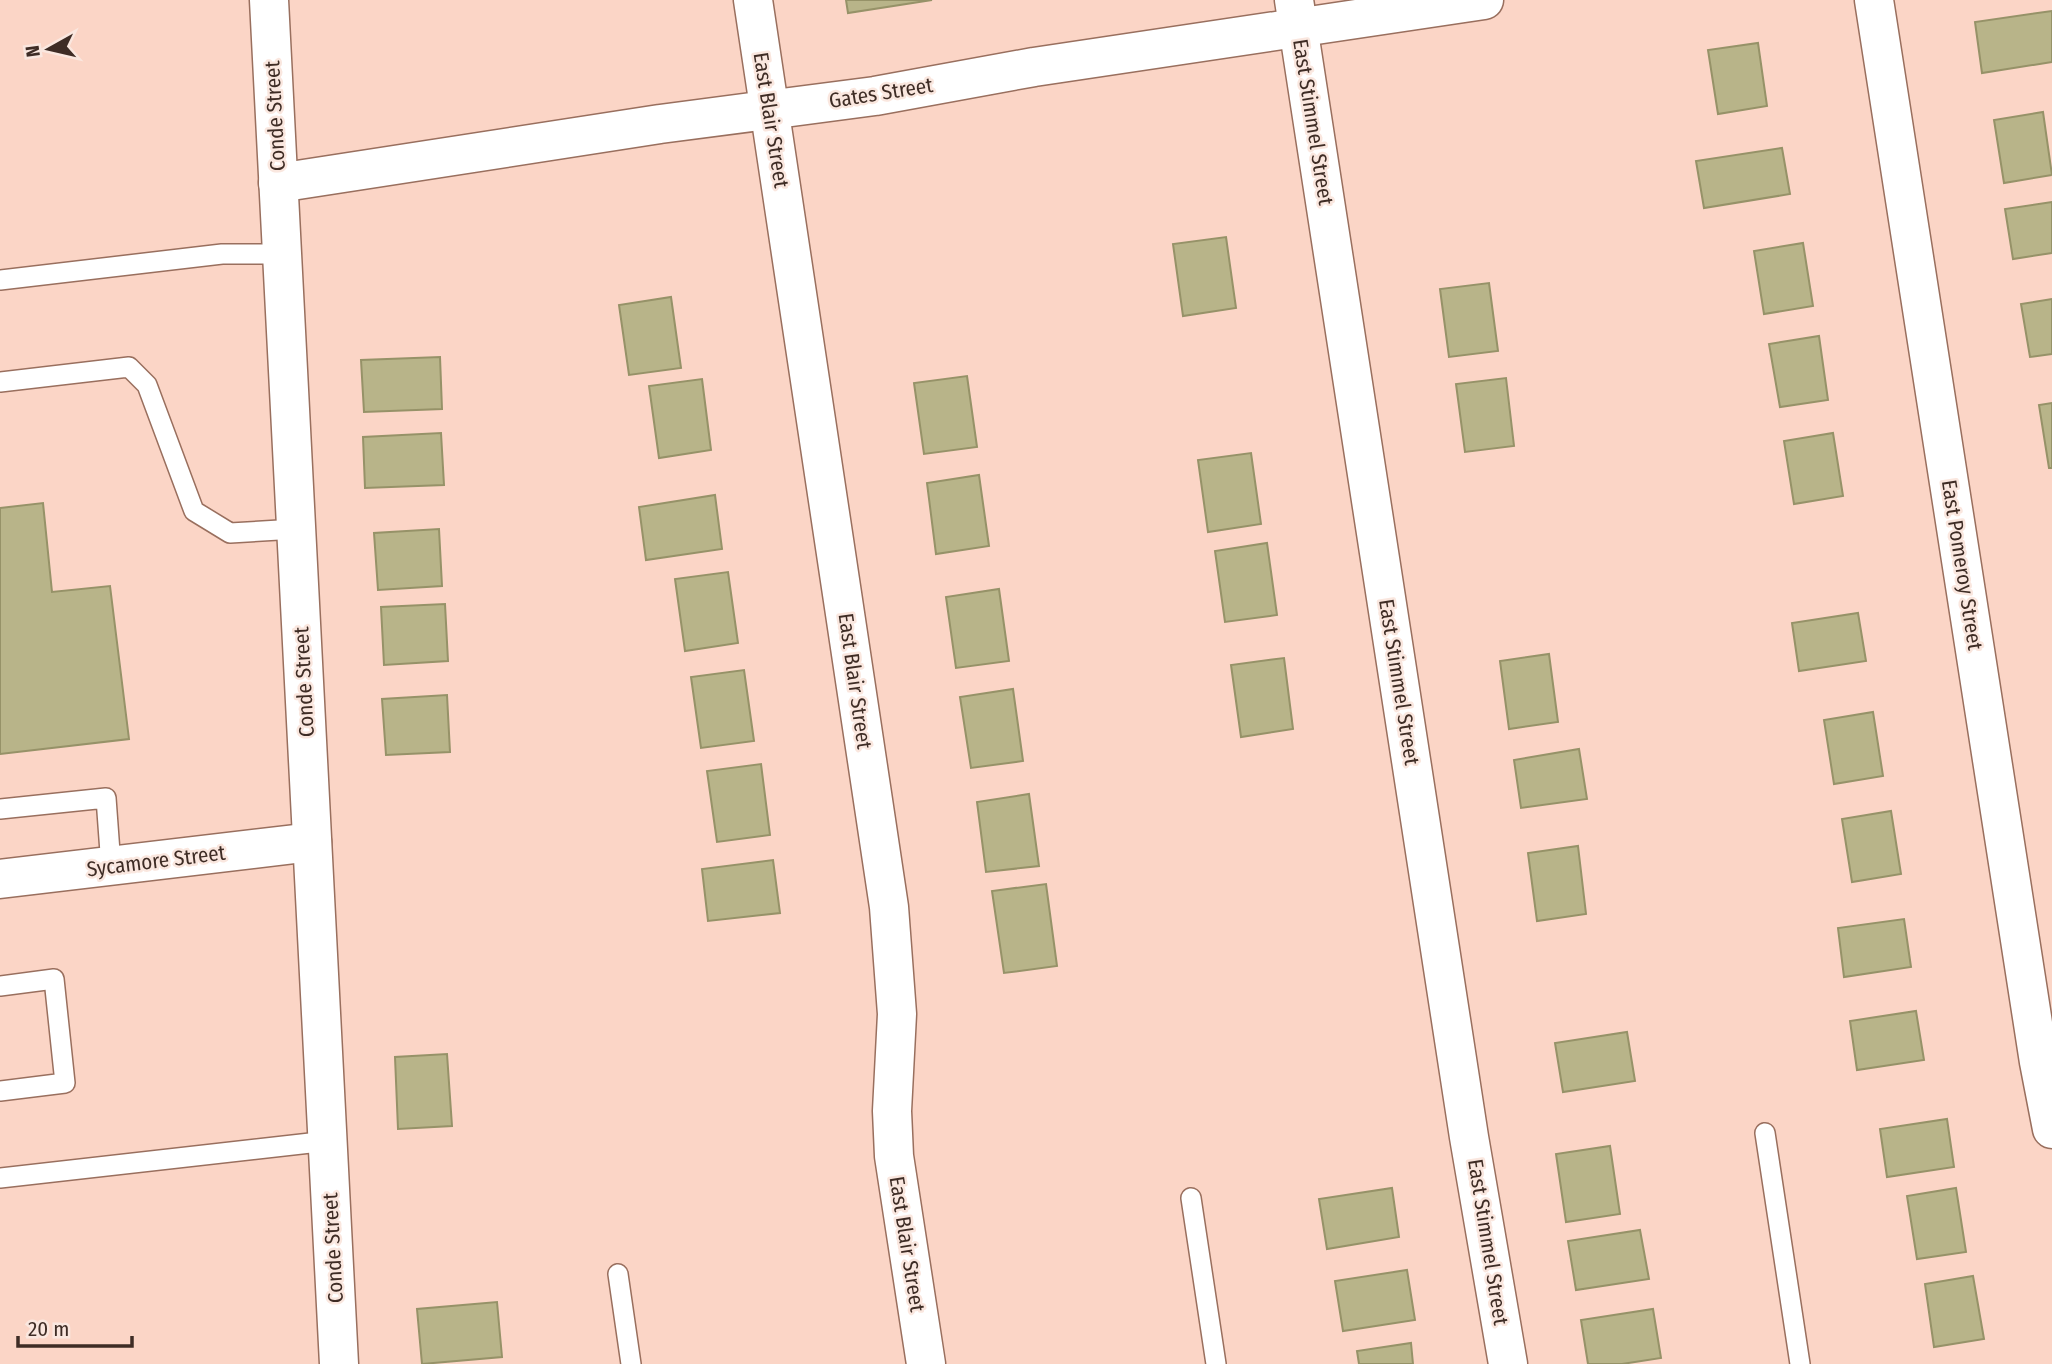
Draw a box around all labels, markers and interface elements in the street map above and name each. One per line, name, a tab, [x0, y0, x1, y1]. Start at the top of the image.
north arrow	[14, 14, 84, 84]
street label: East Stimmel Street	[1287, 37, 1339, 207]
text: N	[20, 44, 45, 59]
street label: East Blair Street	[747, 50, 795, 190]
street label: Conde Street	[259, 60, 291, 172]
street label: Gates Street	[827, 72, 935, 114]
street label: East Pomeroy Street	[1936, 478, 1988, 652]
street label: East Stimmel Street	[1373, 597, 1425, 767]
street label: East Blair Street	[833, 611, 877, 751]
street label: Conde Street	[288, 626, 320, 738]
street label: Sycamore Street	[85, 840, 227, 882]
street label: East Stimmel Street	[1462, 1157, 1514, 1327]
street label: East Blair Street	[883, 1174, 931, 1314]
street label: Conde Street	[317, 1192, 349, 1304]
scale bar	[18, 1304, 131, 1348]
text: 20 m	[28, 1316, 69, 1342]

